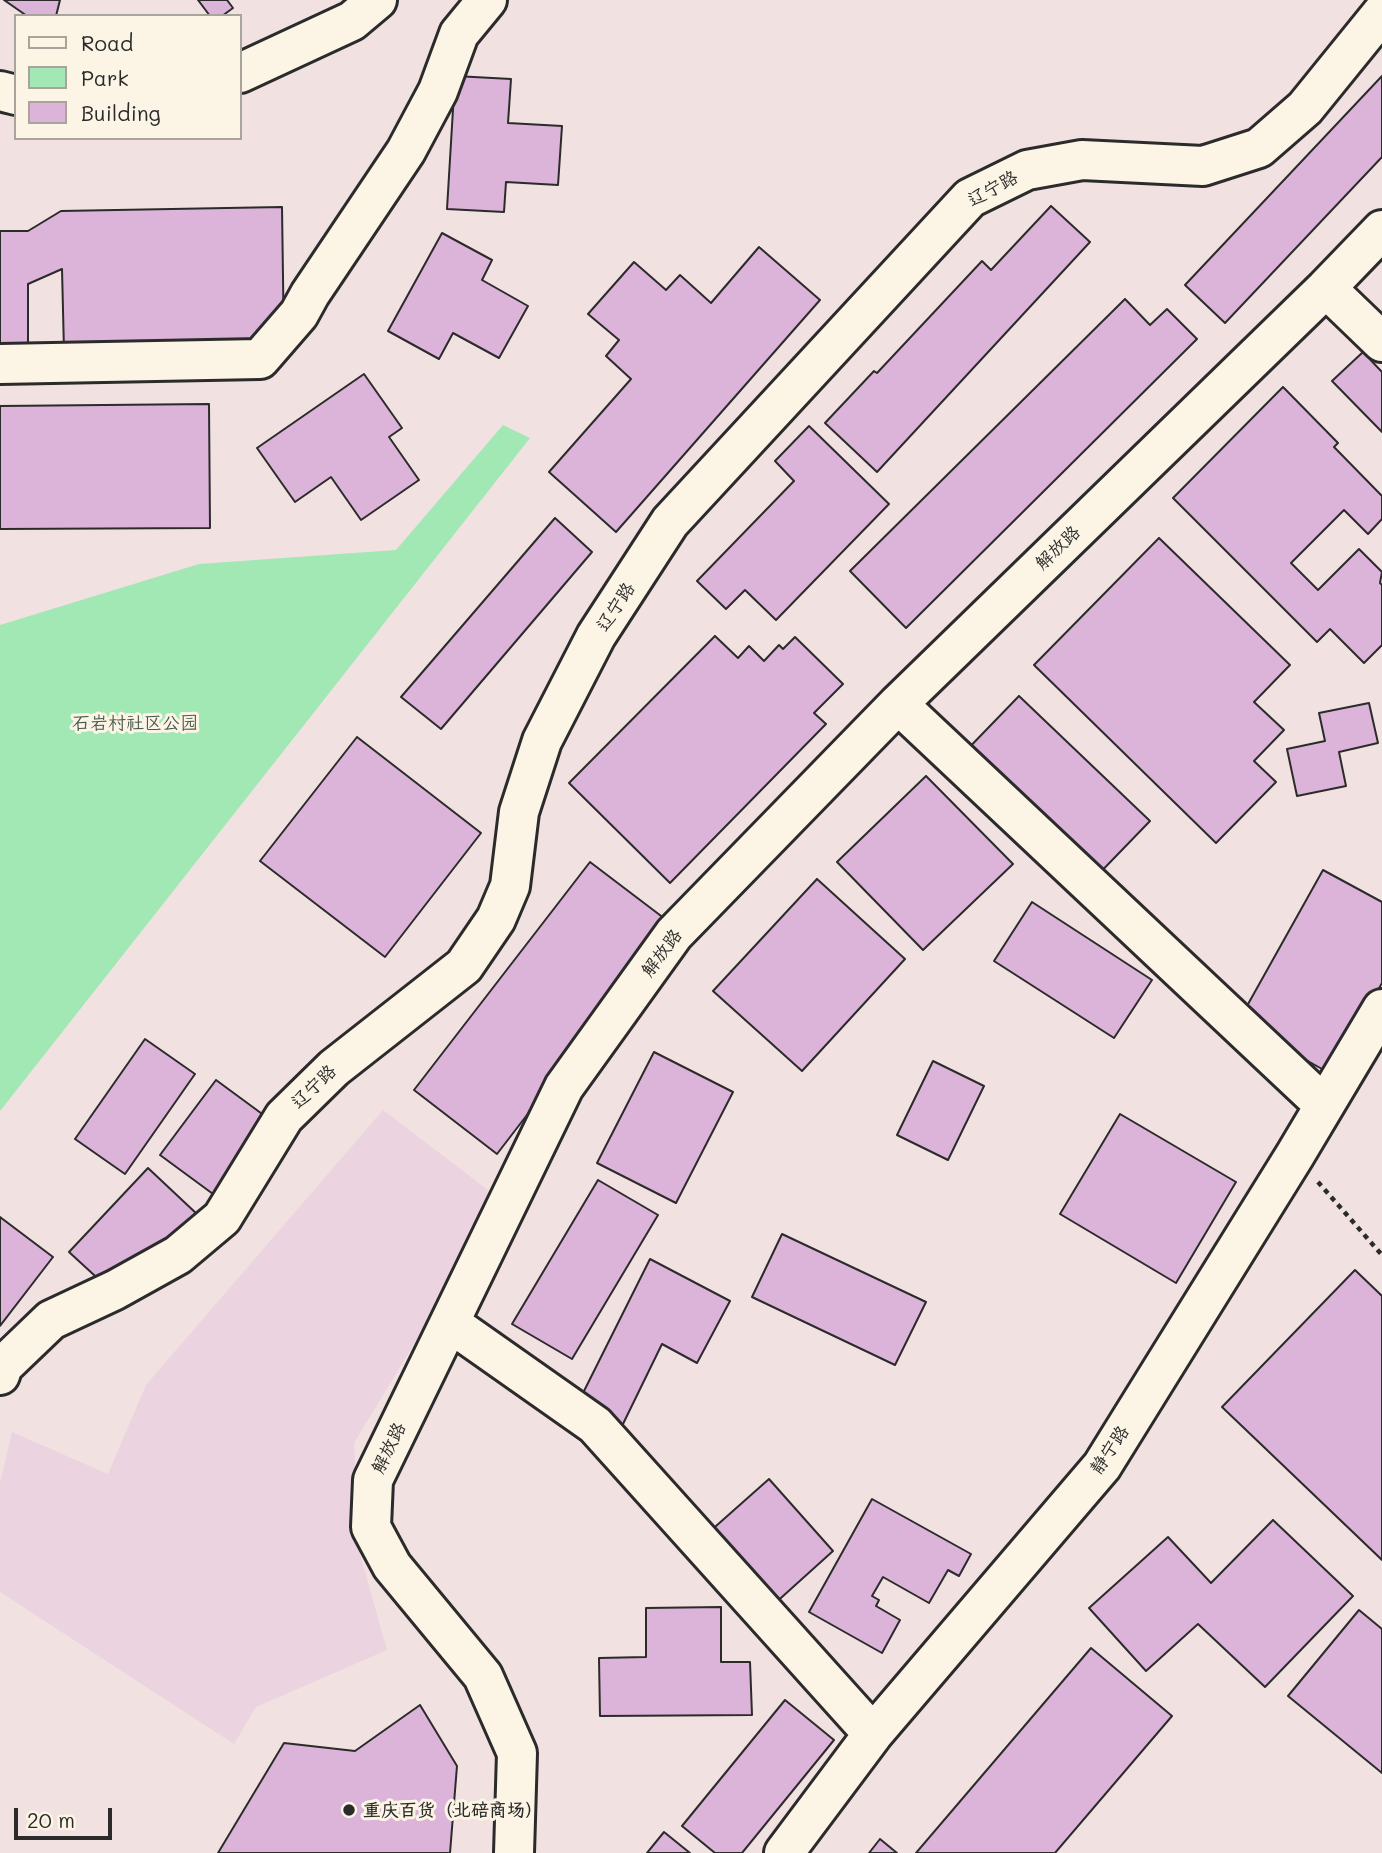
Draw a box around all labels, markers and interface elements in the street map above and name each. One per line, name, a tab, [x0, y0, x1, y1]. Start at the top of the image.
legend	[14, 14, 242, 140]
text: Road	[81, 29, 133, 56]
text: Park	[81, 64, 129, 91]
text: Building	[81, 99, 161, 126]
street label: 辽宁路	[964, 166, 1022, 212]
street label: 解放路	[1031, 521, 1085, 575]
street label: 辽宁路	[592, 578, 640, 636]
park label: 石岩村社区公园	[72, 712, 198, 734]
street label: 解放路	[637, 925, 687, 981]
street label: 辽宁路	[287, 1060, 341, 1114]
street label: 解放路	[367, 1419, 411, 1477]
street label: 静宁路	[1086, 1422, 1134, 1478]
scale bar	[18, 1794, 116, 1838]
place label: 重庆百货（北碚商场）	[363, 1799, 543, 1821]
marker: 重庆百货（北碚商场）	[341, 1802, 357, 1818]
text: 20 m	[27, 1806, 75, 1833]

